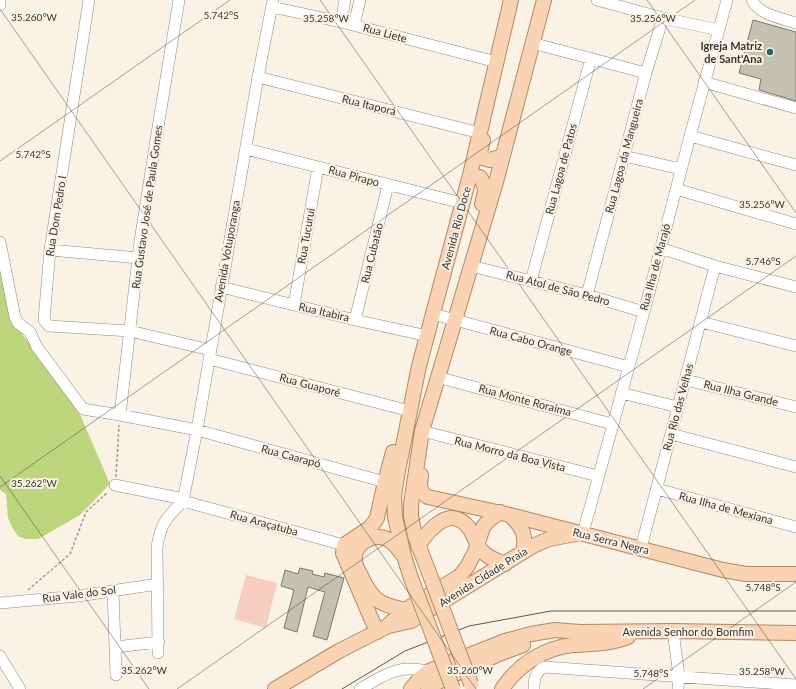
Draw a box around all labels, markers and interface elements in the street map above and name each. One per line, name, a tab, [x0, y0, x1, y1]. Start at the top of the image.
text: 5.742°S	[203, 9, 239, 21]
text: 35.260°W	[11, 11, 58, 23]
text: 35.258°W	[303, 12, 350, 24]
text: 35.256°W	[630, 12, 677, 24]
street label: Rua Liete	[362, 20, 409, 45]
place label: Igreja Matriz de Sant'Ana	[700, 39, 762, 65]
marker: Igreja Matriz de Sant'Ana	[765, 47, 775, 57]
street label: Rua Itaporá	[341, 92, 397, 117]
street label: Rua Lagoa da Mangueira	[602, 97, 645, 215]
street label: Rua Lagoa de Patos	[542, 122, 579, 216]
street label: Rua Gustavo José de Paula Gomes	[129, 124, 164, 290]
text: 5.742°S	[15, 148, 51, 160]
street label: Rua Pirapo	[327, 162, 381, 189]
street label: Rua Dom Pedro I	[43, 175, 68, 257]
street label: Avenida Rio Doce	[438, 185, 473, 271]
text: 35.256°W	[739, 198, 786, 210]
street label: Avenida Votuporanga	[211, 199, 242, 303]
street label: Rua Tucurui	[294, 207, 317, 265]
street label: Rua Cubatão	[358, 221, 385, 284]
street label: Rua Ilha de Marajó	[637, 222, 672, 312]
text: 5.746°S	[745, 255, 781, 267]
street label: Rua Atol de São Pedro	[505, 267, 611, 308]
street label: Rua Itabira	[298, 299, 351, 324]
street label: Rua Cabo Orange	[489, 323, 574, 358]
street label: Rua Rio das Velhas	[660, 362, 695, 452]
street label: Rua Guaporé	[278, 370, 342, 399]
street label: Rua Ilha Grande	[702, 377, 780, 408]
street label: Rua Monte Roraima	[477, 381, 573, 418]
street label: Rua Morro da Boa Vista	[453, 433, 567, 474]
street label: Rua Caarapó	[260, 441, 322, 470]
text: 35.262°W	[11, 477, 58, 489]
street label: Rua Ilha de Mexiana	[678, 489, 775, 526]
street label: Rua Araçatuba	[229, 507, 300, 538]
street label: Rua Serra Negra	[572, 525, 651, 556]
street label: Avenida Cidade Praia	[436, 544, 529, 609]
text: 5.748°S	[745, 581, 781, 593]
street label: Rua Vale do Sol	[41, 583, 116, 604]
street label: Avenida Senhor do Bomfim	[622, 625, 754, 638]
text: 35.262°W	[121, 664, 168, 676]
text: 35.260°W	[447, 664, 494, 676]
text: 35.258°W	[739, 665, 786, 677]
text: 5.748°S	[633, 667, 669, 679]

